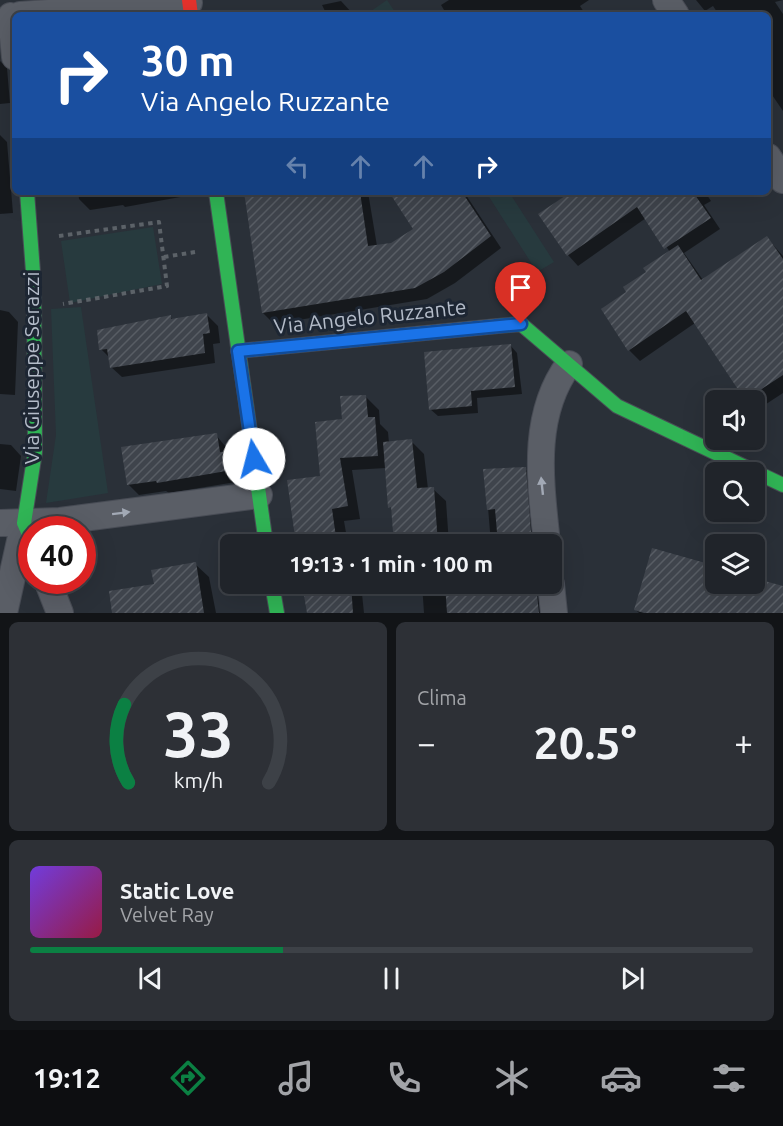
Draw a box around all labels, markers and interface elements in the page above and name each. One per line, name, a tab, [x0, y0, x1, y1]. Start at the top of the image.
icon: right	[42, 36, 120, 114]
text: 30 m	[141, 37, 235, 84]
text: Via Angelo Ruzzante	[141, 86, 390, 116]
icon: left	[281, 150, 314, 183]
icon: ahead	[344, 150, 377, 183]
icon: ahead	[407, 150, 440, 183]
icon: right	[470, 150, 503, 183]
pin	[495, 262, 546, 324]
street label: Via Giuseppe Serazzi	[19, 271, 43, 465]
icon: arrive	[504, 271, 537, 304]
street label: Via Angelo Ruzzante	[272, 294, 467, 338]
map controls	[705, 390, 765, 594]
button: sound	[705, 390, 765, 450]
position arrow	[222, 427, 286, 491]
button: search	[705, 462, 765, 522]
one-way arrow	[537, 477, 547, 496]
one-way arrow	[112, 508, 131, 518]
speed limit sign: 40	[18, 516, 96, 594]
button: layers	[705, 534, 765, 594]
text: 19:13 · 1 min · 100 m	[289, 551, 493, 576]
text: Clima	[417, 686, 467, 709]
text: 33	[163, 699, 233, 769]
text: 20.5°	[533, 717, 637, 768]
text: −	[417, 724, 436, 761]
text: +	[734, 724, 753, 761]
text: km/h	[173, 769, 223, 793]
text: Static Love	[120, 878, 235, 903]
text: Velvet Ray	[120, 903, 214, 926]
icon: previous	[134, 962, 167, 995]
icon: pause	[375, 962, 408, 995]
icon: next	[616, 962, 649, 995]
icon: directions	[167, 1057, 209, 1099]
icon: music	[275, 1057, 317, 1099]
icon: phone	[383, 1057, 425, 1099]
icon: climate	[491, 1057, 533, 1099]
icon: car	[600, 1057, 642, 1099]
icon: filters	[708, 1057, 750, 1099]
text: 19:12	[33, 1063, 101, 1093]

